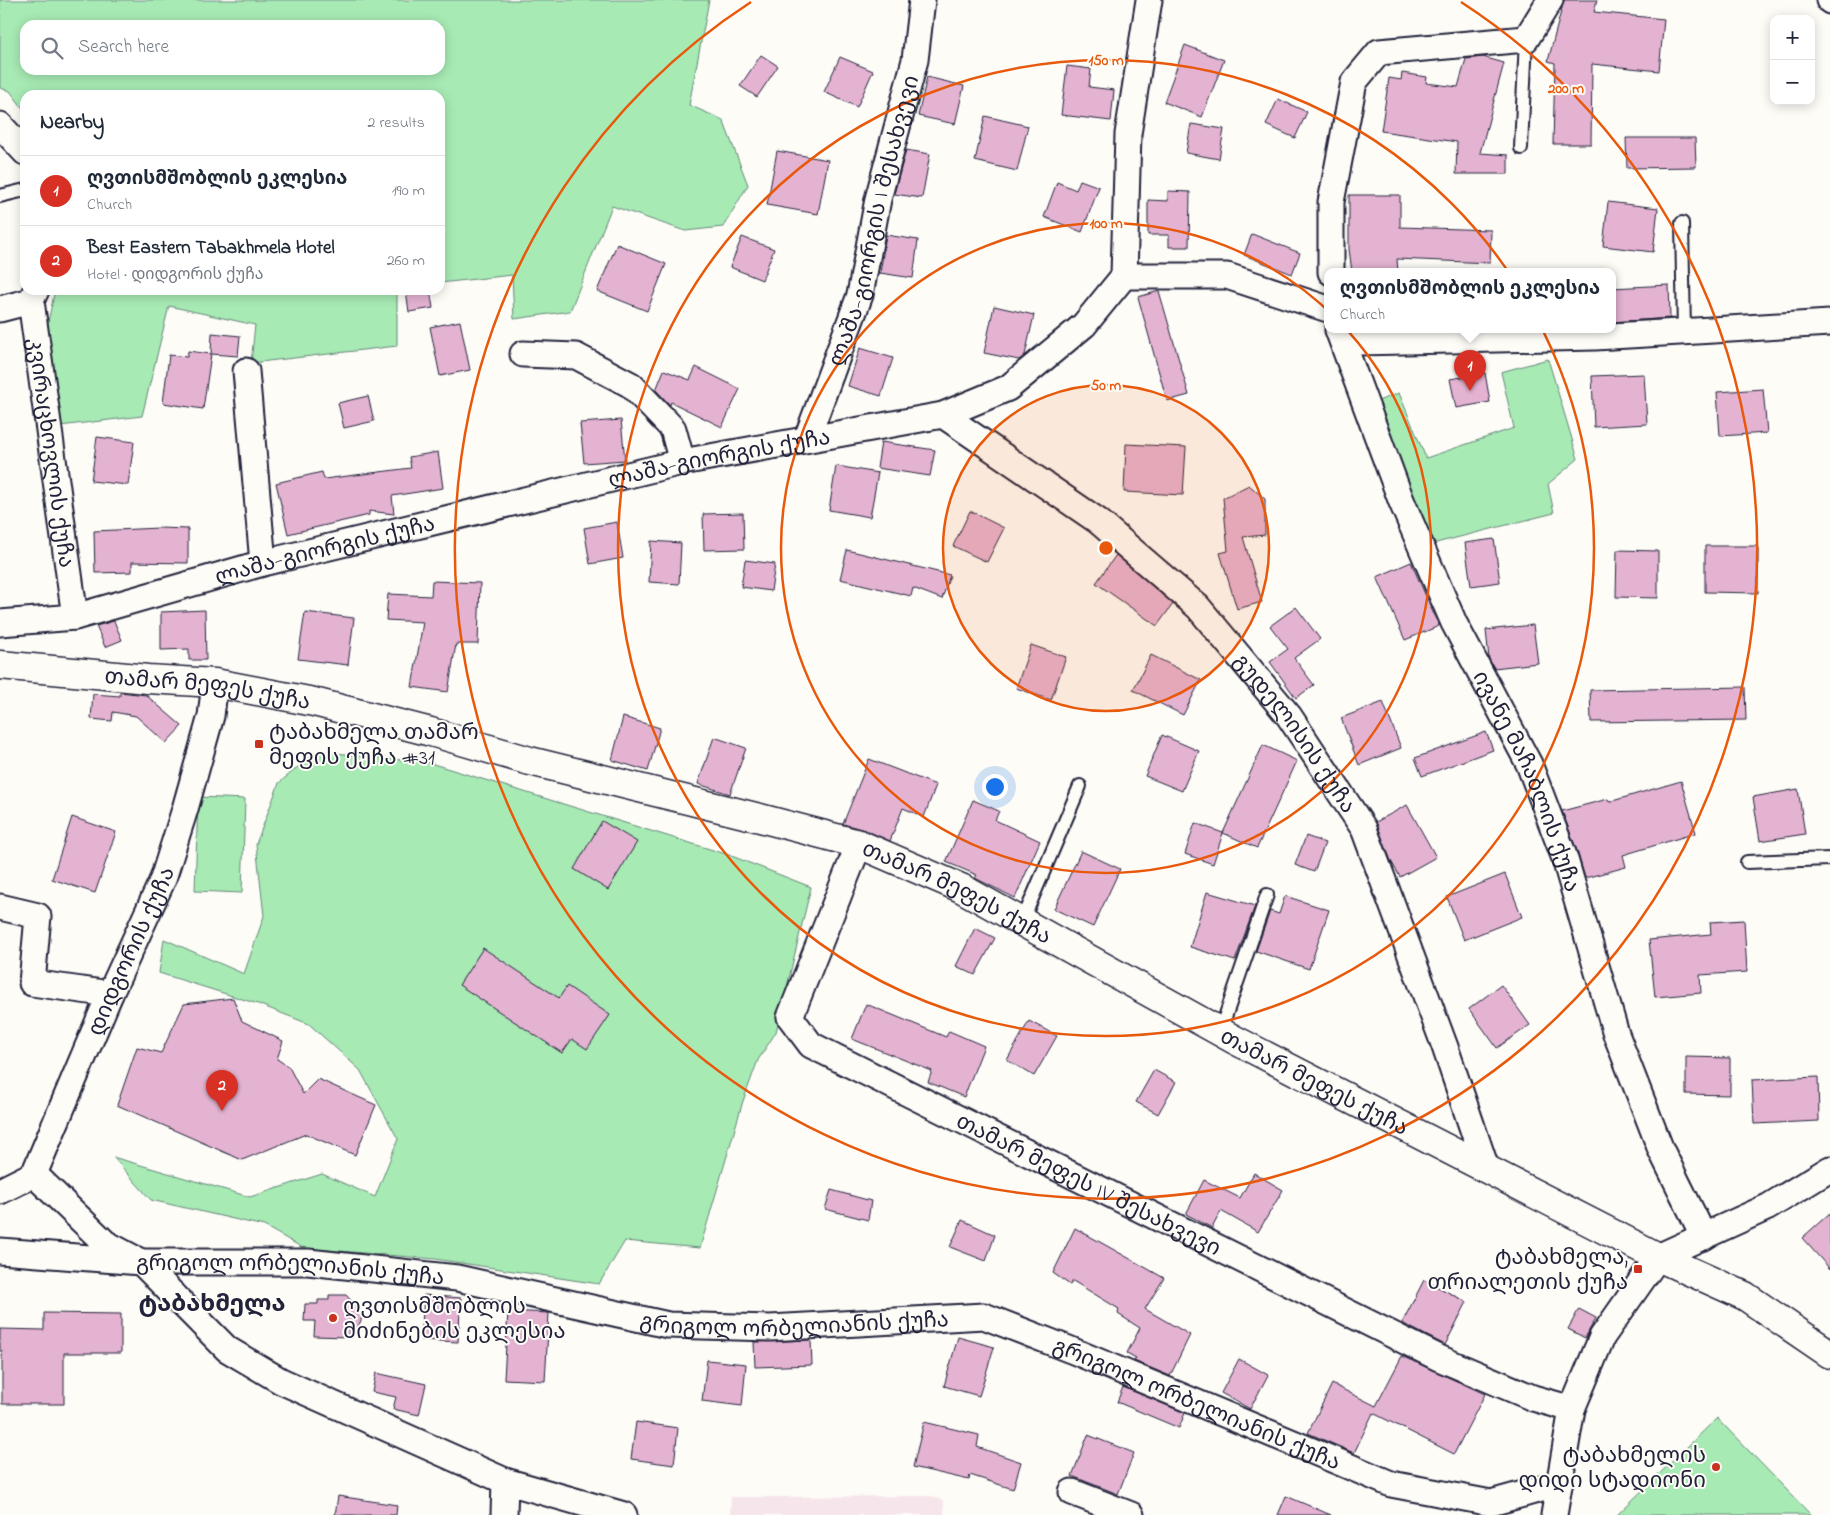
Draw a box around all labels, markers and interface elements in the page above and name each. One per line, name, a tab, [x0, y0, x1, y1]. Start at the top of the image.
map controls	[1770, 15, 1815, 105]
button: +	[1770, 15, 1815, 60]
search box	[20, 20, 445, 75]
icon: search	[38, 34, 66, 62]
text: Search here	[78, 34, 169, 61]
text: 150 m	[1088, 50, 1124, 72]
button: −	[1770, 60, 1815, 105]
street label: ლაშა-გიორგის I შესახვევი	[822, 72, 929, 371]
text: 200 m	[1547, 78, 1584, 100]
text: Nearby	[40, 108, 104, 138]
text: 2 results	[367, 111, 425, 135]
text: ღვთისმშობლის ეკლესია	[87, 166, 347, 193]
text: 1	[53, 179, 59, 203]
text: 190 m	[392, 179, 425, 203]
text: Church	[87, 193, 132, 217]
text: 100 m	[1089, 213, 1123, 235]
text: Best Eastern Tabakhmela Hotel	[87, 235, 335, 262]
text: 2	[52, 249, 60, 273]
text: 260 m	[387, 249, 425, 273]
text: Hotel · დიდგორის ქუჩა	[87, 263, 263, 287]
popup	[1324, 268, 1616, 333]
text: ღვთისმშობლის ეკლესია	[1340, 276, 1600, 303]
text: Church	[1340, 303, 1385, 327]
street label: კვირაცხოვლის ქუჩა	[17, 336, 81, 570]
pin: 1	[1454, 350, 1486, 391]
text: 50 m	[1091, 375, 1122, 397]
street label: ლაშა-გიორგის ქუჩა	[605, 423, 833, 498]
street label: ლაშა-გიორგის ქუჩა	[212, 509, 439, 595]
centre of rings	[1097, 539, 1115, 557]
street label: გუდელისის ქუჩა	[1224, 648, 1362, 821]
street label: თამარ მეფეს ქუჩა	[103, 662, 313, 720]
street label: ივანე მაჩაბლის ქუჩა	[1463, 666, 1587, 896]
place label: ტაბახმელა თამარ მეფის ქუჩა #31	[269, 718, 479, 775]
marker: ტაბახმელა თამარ მეფის ქუჩა #31	[253, 738, 265, 750]
your location	[982, 774, 1008, 800]
street label: თამარ მეფეს ქუჩა	[856, 834, 1056, 954]
street label: დიდგორის ქუჩა	[81, 864, 185, 1041]
street label: თამარ მეფეს ქუჩა	[1213, 1022, 1413, 1145]
pin: 2	[206, 1070, 238, 1111]
street label: თამარ მეფეს IV შესახვევი	[950, 1107, 1226, 1266]
place label: ტაბახმელა, თრიალეთის ქუჩა	[1427, 1243, 1628, 1300]
street label: გრიგოლ ორბელიანის ქუჩა	[136, 1248, 446, 1296]
marker: ტაბახმელა, თრიალეთის ქუჩა	[1632, 1263, 1644, 1275]
district label: ტაბახმელა	[138, 1288, 286, 1323]
place label: ღვთისმშობლის მიძინების ეკლესია	[343, 1292, 566, 1349]
street label: გრიგოლ ორბელიანის ქუჩა	[637, 1305, 950, 1347]
marker: ღვთისმშობლის მიძინების ეკლესია	[327, 1312, 339, 1324]
street label: გრიგოლ ორბელიანის ქუჩა	[1048, 1331, 1345, 1480]
place label: ტაბახმელის დიდი სტადიონი	[1519, 1441, 1706, 1498]
marker: ტაბახმელის დიდი სტადიონი	[1710, 1461, 1722, 1473]

